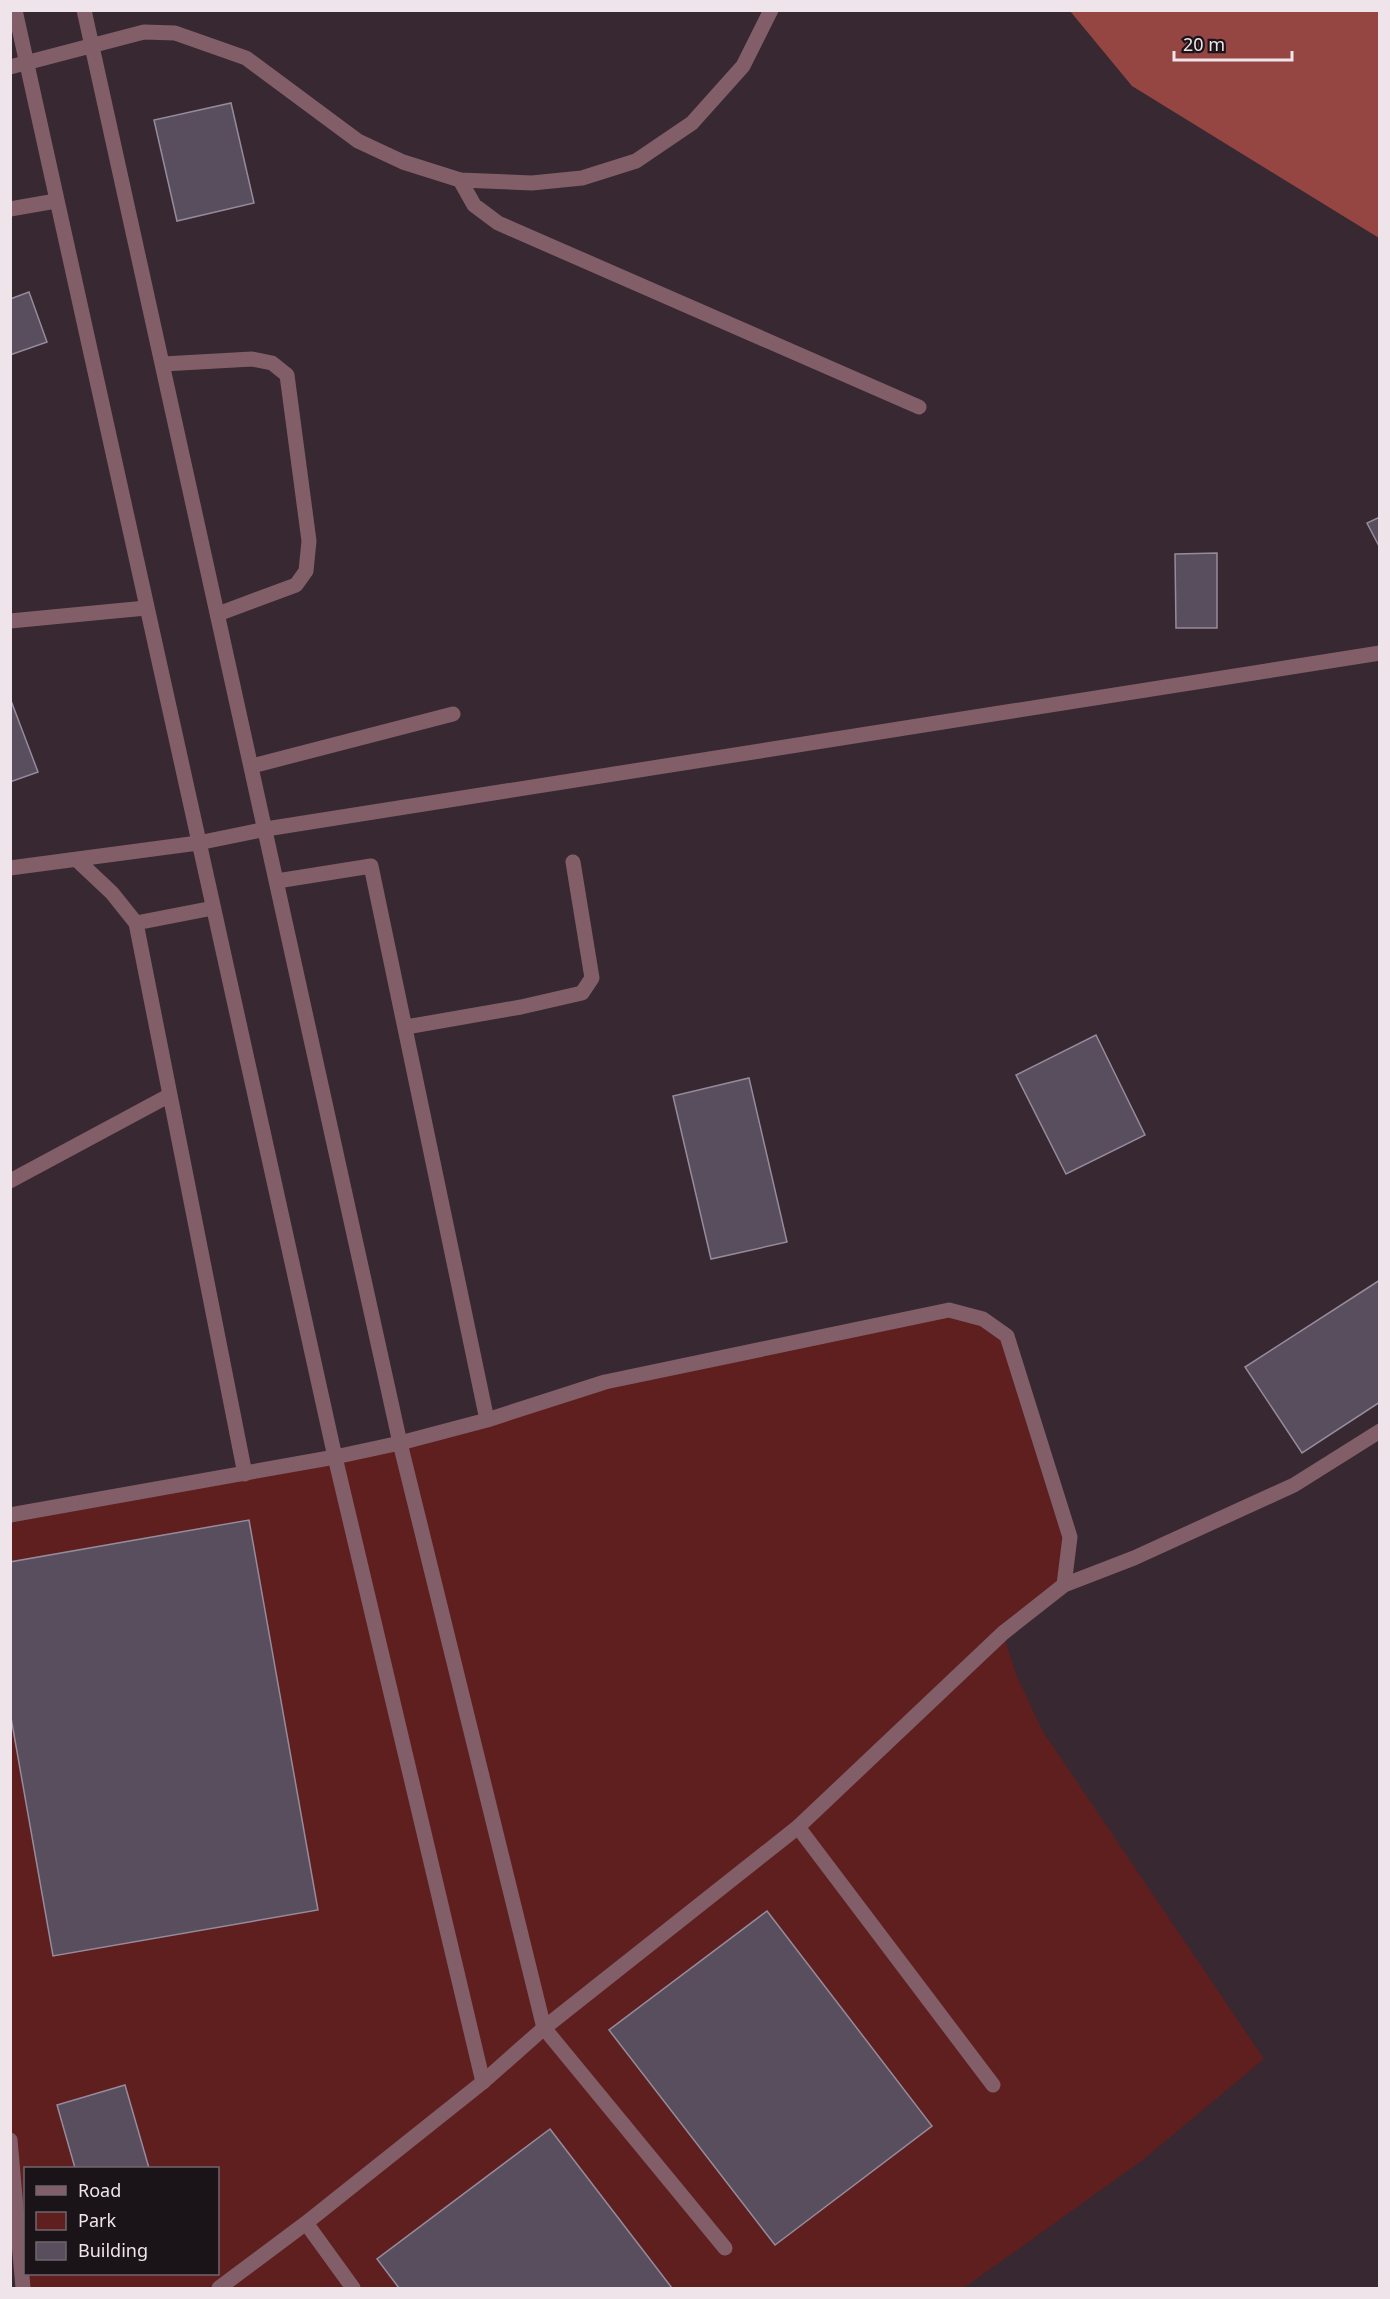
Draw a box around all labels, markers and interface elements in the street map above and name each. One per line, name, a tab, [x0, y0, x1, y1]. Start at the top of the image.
scale bar	[1174, 24, 1292, 62]
text: 20 m	[1183, 32, 1225, 56]
legend	[24, 2167, 219, 2275]
text: Road	[78, 2178, 121, 2202]
text: Park	[78, 2208, 116, 2232]
text: Building	[78, 2238, 148, 2262]

